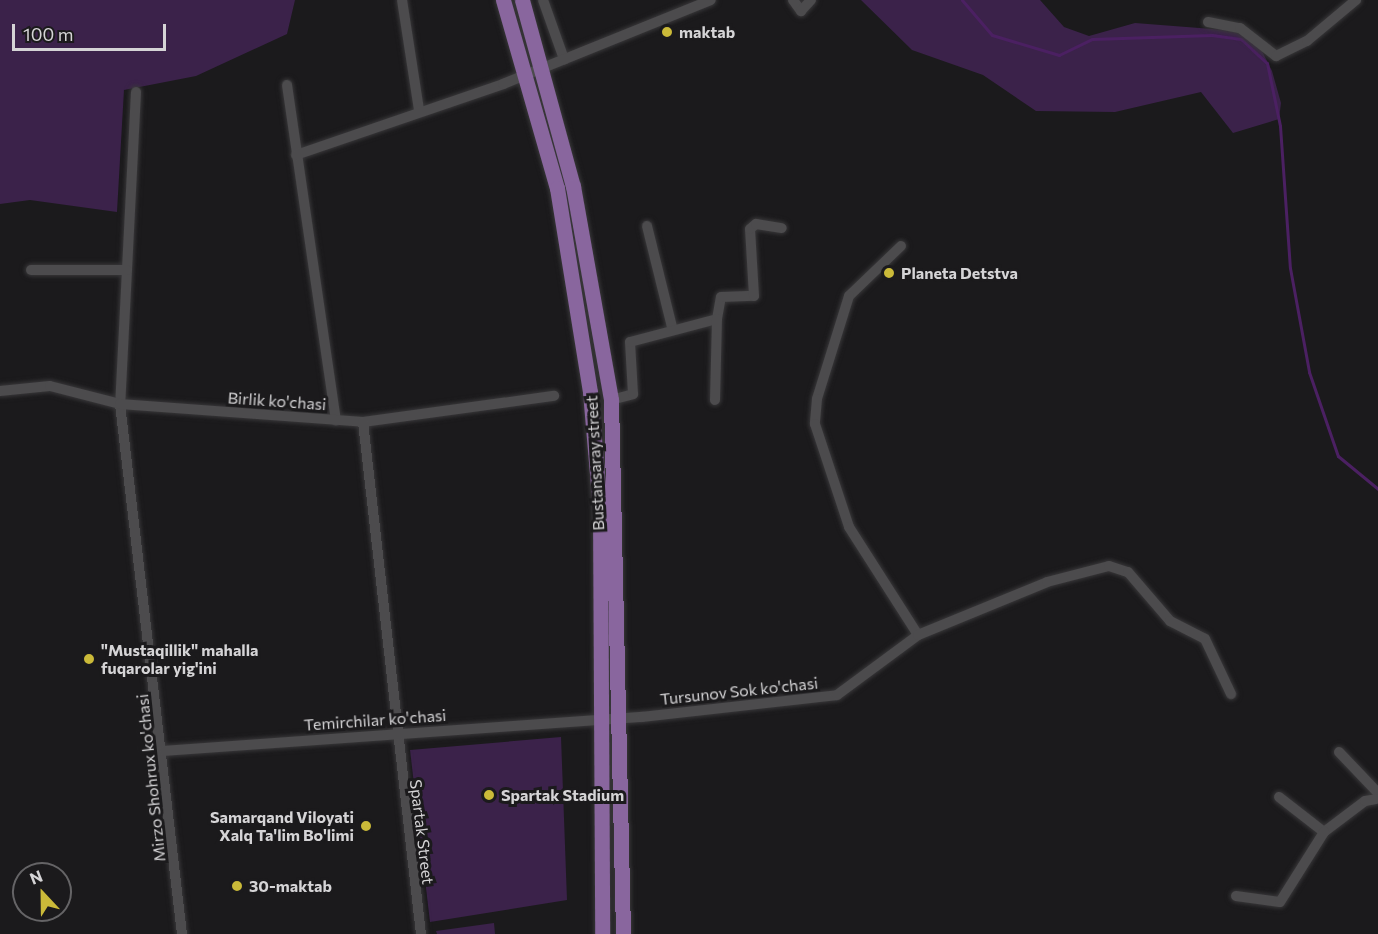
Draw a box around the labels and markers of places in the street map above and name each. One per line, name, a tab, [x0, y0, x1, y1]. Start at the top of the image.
place label: maktab	[679, 22, 735, 42]
marker: maktab	[660, 25, 674, 39]
place label: Planeta Detstva	[901, 263, 1018, 283]
marker: Planeta Detstva	[882, 266, 896, 280]
place label: "Mustaqillik" mahalla fuqarolar yig'ini	[101, 640, 258, 678]
marker: "Mustaqillik" mahalla fuqarolar yig'ini	[82, 652, 96, 666]
place label: Spartak Stadium	[501, 785, 624, 805]
marker: Spartak Stadium	[482, 788, 496, 802]
place label: Samarqand Viloyati Xalq Ta'lim Bo'limi	[210, 807, 354, 845]
marker: Samarqand Viloyati Xalq Ta'lim Bo'limi	[359, 819, 373, 833]
place label: 30-maktab	[249, 876, 332, 896]
marker: 30-maktab	[230, 879, 244, 893]

